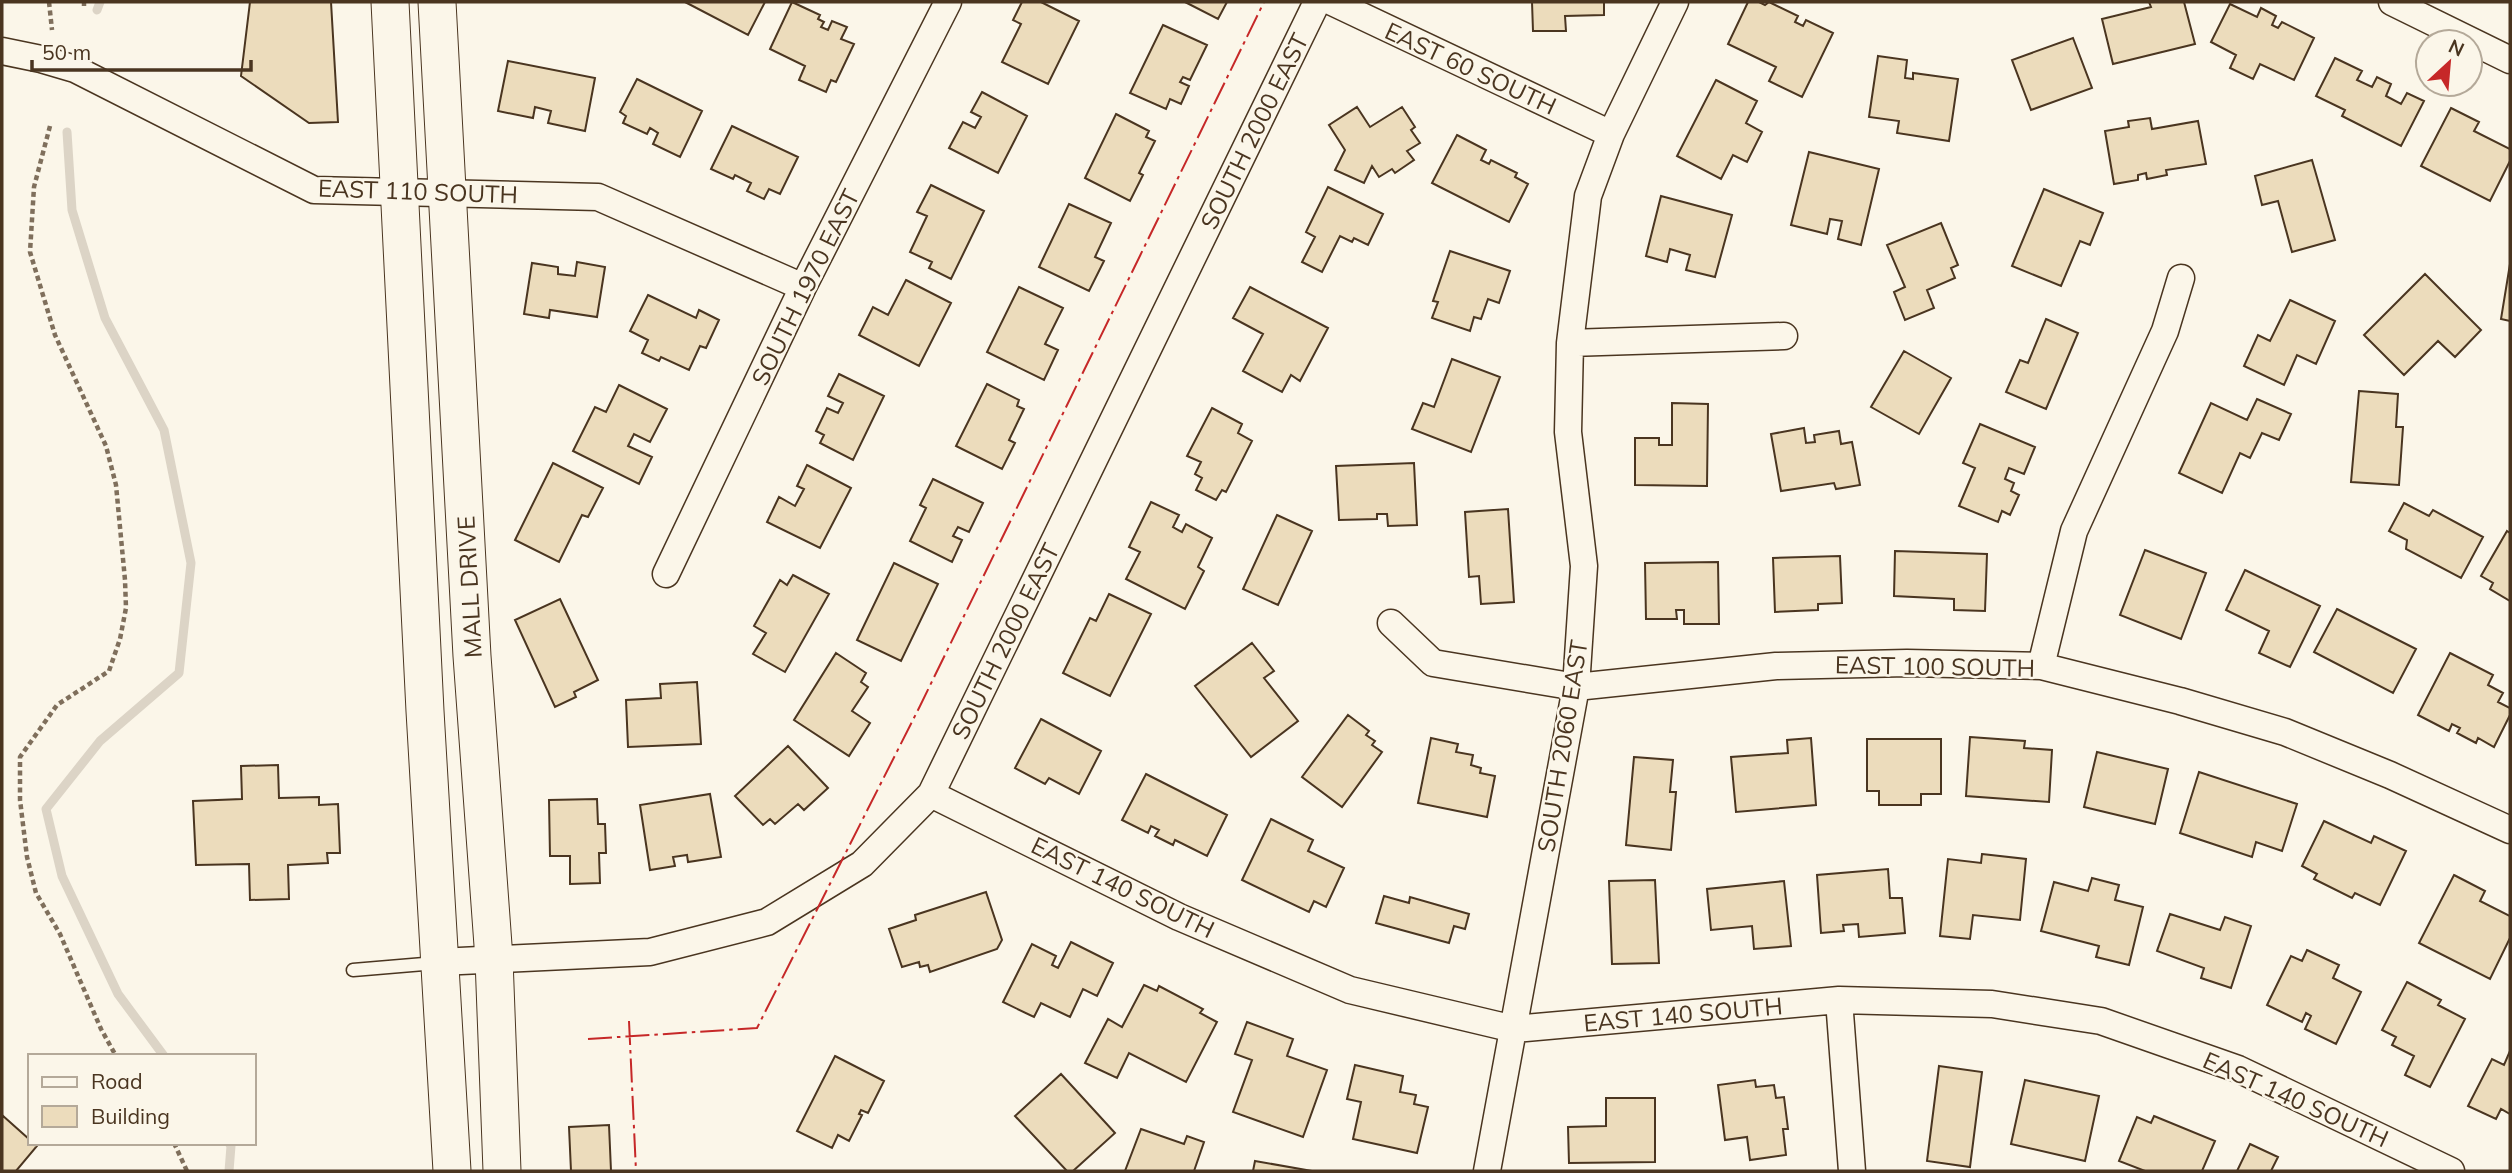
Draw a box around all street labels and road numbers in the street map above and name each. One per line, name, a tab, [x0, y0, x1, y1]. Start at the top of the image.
street label: EAST 60 SOUTH	[1381, 15, 1561, 121]
street label: SOUTH 2000 EAST	[1194, 28, 1315, 234]
street label: EAST 110 SOUTH	[318, 173, 518, 209]
street label: SOUTH 1970 EAST	[745, 184, 866, 390]
street label: MALL DRIVE	[450, 515, 488, 659]
street label: SOUTH 2000 EAST	[945, 538, 1066, 744]
street label: SOUTH 2060 EAST	[1530, 637, 1594, 854]
street label: EAST 100 SOUTH	[1835, 649, 2035, 683]
street label: EAST 140 SOUTH	[1027, 830, 1219, 944]
street label: EAST 140 SOUTH	[1582, 990, 1784, 1038]
street label: EAST 140 SOUTH	[2199, 1045, 2393, 1153]

